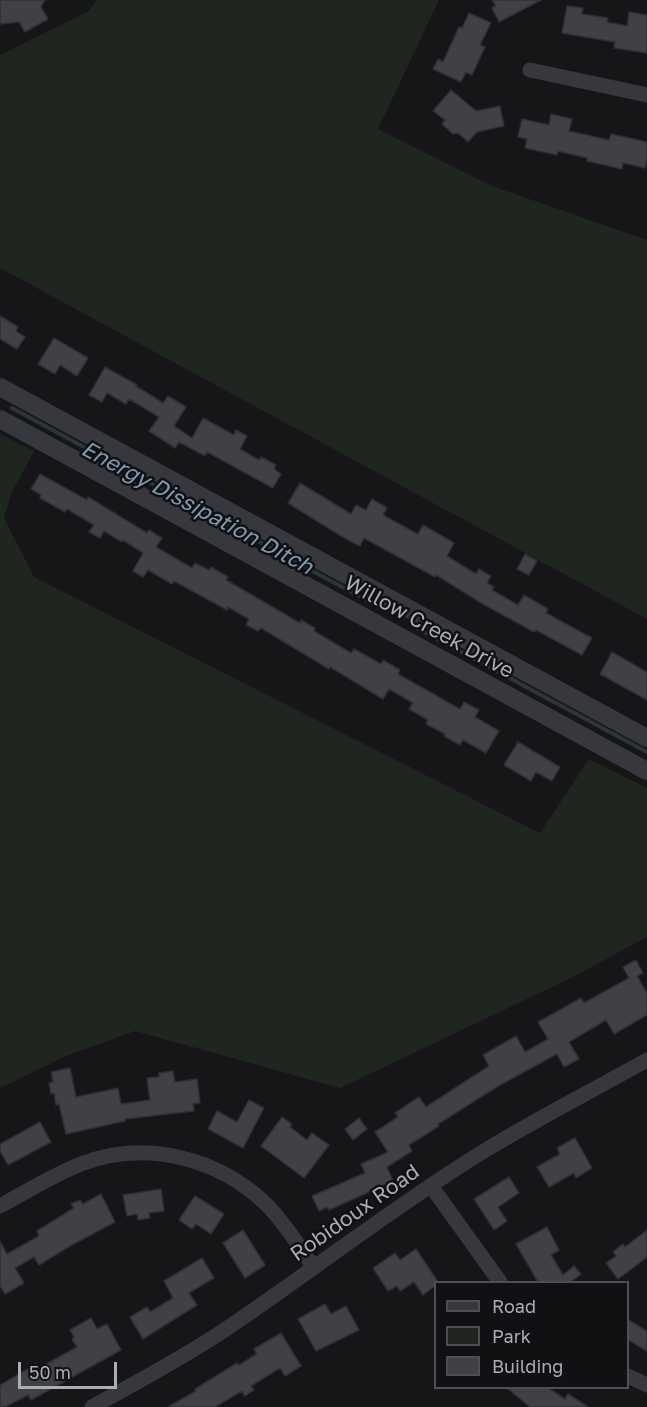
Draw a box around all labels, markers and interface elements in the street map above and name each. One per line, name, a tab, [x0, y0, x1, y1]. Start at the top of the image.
water label: Energy Dissipation Ditch	[77, 436, 317, 580]
street label: Willow Creek Drive	[340, 570, 518, 684]
street label: Robidoux Road	[286, 1159, 424, 1267]
legend	[434, 1281, 629, 1389]
text: Road	[492, 1295, 536, 1317]
text: Park	[492, 1325, 531, 1347]
scale bar	[21, 1350, 120, 1388]
text: Building	[492, 1355, 563, 1377]
text: 50 m	[29, 1361, 71, 1383]

